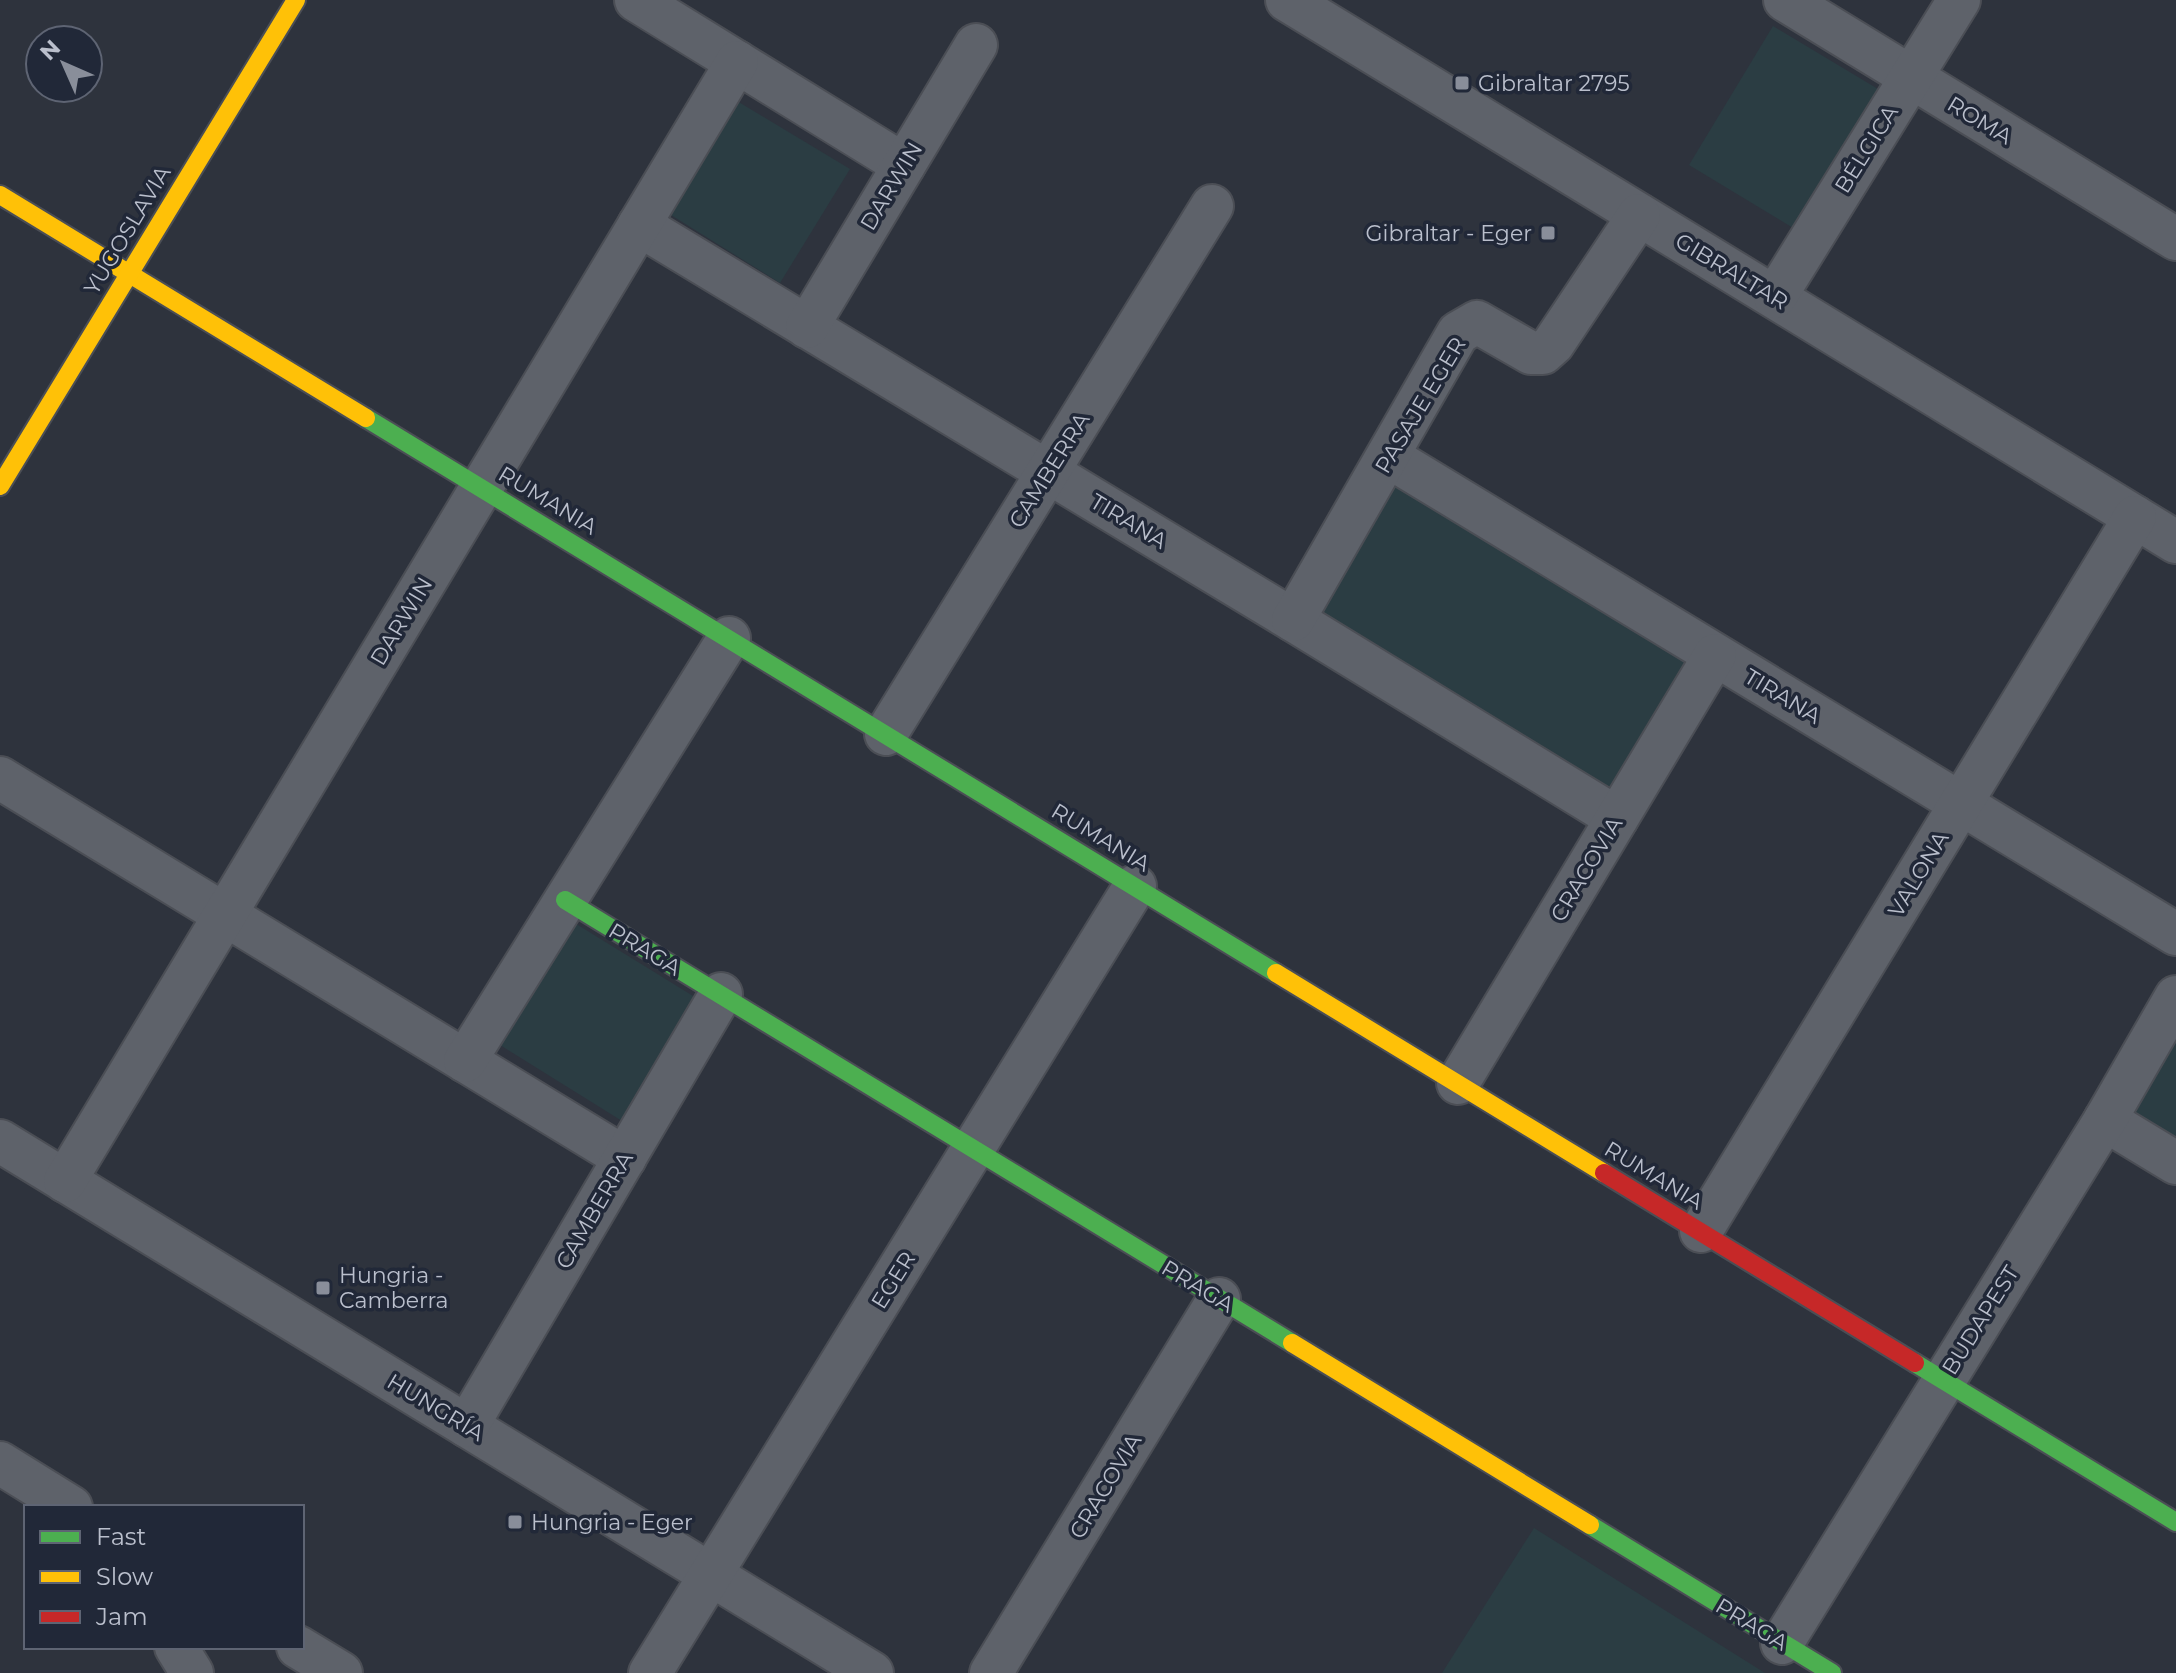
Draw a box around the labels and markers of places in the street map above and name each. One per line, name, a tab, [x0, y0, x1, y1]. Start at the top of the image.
place label: Gibraltar 2795	[1478, 70, 1630, 97]
marker: Gibraltar 2795	[1453, 74, 1471, 92]
place label: Gibraltar - Eger	[1366, 220, 1532, 247]
marker: Gibraltar - Eger	[1539, 224, 1557, 242]
place label: Hungria - Camberra	[339, 1262, 449, 1314]
marker: Hungria - Camberra	[314, 1279, 332, 1297]
place label: Hungria - Eger	[531, 1509, 693, 1536]
marker: Hungria - Eger	[506, 1513, 524, 1531]

